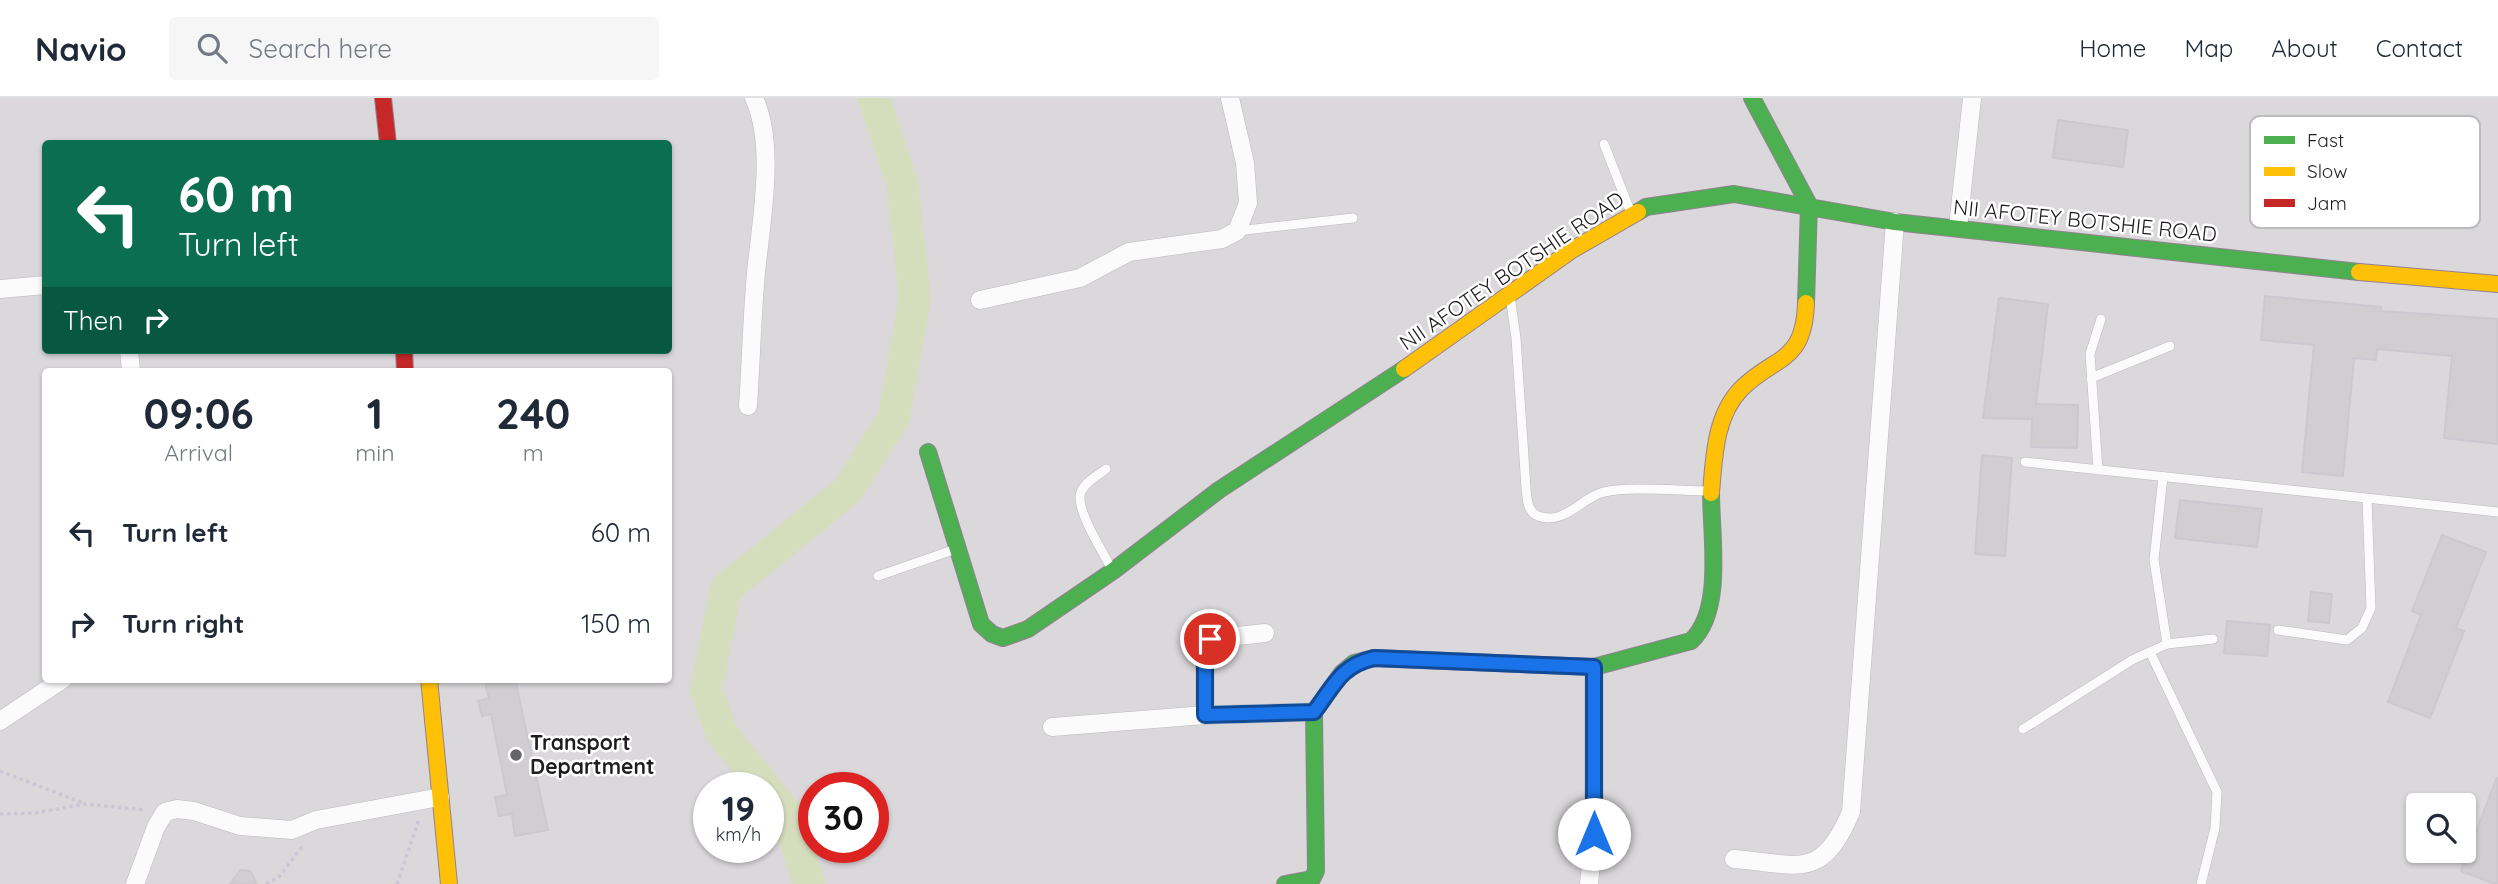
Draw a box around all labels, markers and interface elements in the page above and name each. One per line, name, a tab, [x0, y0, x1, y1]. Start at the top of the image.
search box	[169, 17, 659, 80]
text: Navio	[35, 28, 127, 69]
icon: search	[193, 29, 231, 67]
text: Search here	[249, 32, 392, 65]
text: Home	[2079, 33, 2146, 63]
text: Map	[2184, 33, 2233, 63]
text: About	[2271, 33, 2338, 63]
text: Contact	[2376, 33, 2463, 63]
legend	[2250, 116, 2480, 228]
text: Fast	[2307, 128, 2344, 152]
text: Slow	[2307, 159, 2348, 183]
text: 60 m	[178, 163, 294, 224]
icon: left	[63, 168, 154, 259]
street label: NII AFOTEY BOTSHIE ROAD	[1394, 185, 1629, 355]
text: Jam	[2307, 191, 2347, 215]
street label: NII AFOTEY BOTSHIE ROAD	[1952, 193, 2218, 247]
text: Turn left	[178, 224, 299, 264]
icon: right	[137, 301, 175, 339]
text: Then	[63, 304, 123, 337]
text: 09:06	[144, 387, 254, 440]
text: 1	[367, 387, 383, 440]
text: 240	[496, 387, 570, 440]
text: Arrival	[164, 438, 233, 467]
text: min	[355, 438, 394, 467]
text: m	[523, 438, 544, 467]
icon: left	[63, 514, 101, 552]
text: Turn left	[122, 516, 229, 549]
text: 60 m	[591, 516, 651, 549]
icon: right	[63, 605, 101, 643]
text: Turn right	[122, 607, 244, 640]
text: 150 m	[581, 607, 651, 640]
pin	[1180, 609, 1240, 669]
icon: arrive	[1191, 620, 1229, 658]
place label: Transport Department	[530, 729, 655, 779]
marker: Transport Department	[508, 747, 524, 763]
speed limit sign: 30	[798, 772, 889, 863]
text: 19	[722, 786, 755, 830]
map controls	[2406, 793, 2476, 863]
button: search	[2406, 793, 2476, 863]
position arrow	[1557, 797, 1631, 871]
text: km/h	[716, 823, 761, 846]

